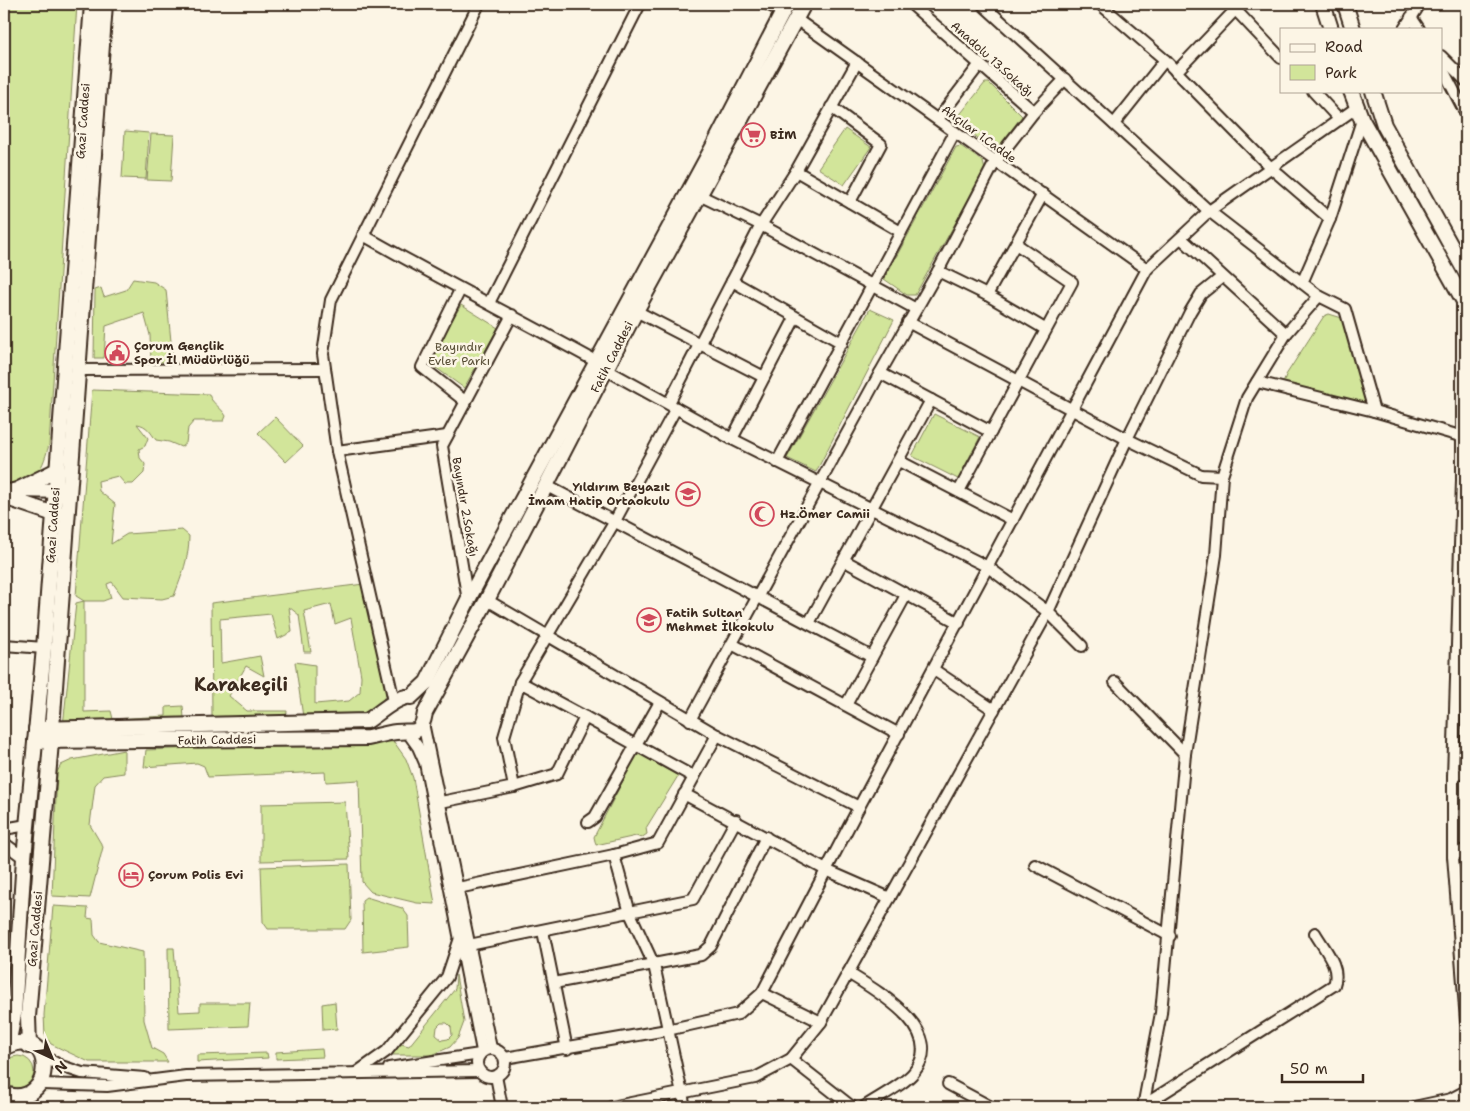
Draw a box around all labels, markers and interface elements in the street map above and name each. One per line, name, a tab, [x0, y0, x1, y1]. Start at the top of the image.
street label: Anadolu 13.Sokağı	[947, 18, 1037, 100]
legend	[1280, 28, 1442, 92]
text: Road	[1325, 37, 1363, 57]
text: Park	[1325, 63, 1357, 83]
street label: Gazi Caddesi	[72, 82, 94, 160]
street label: Ahçılar 1.Cadde	[938, 101, 1020, 167]
supermarket icon: BİM	[740, 122, 766, 148]
place label: BİM	[770, 127, 797, 143]
street label: Fatih Caddesi	[587, 318, 637, 396]
place label: Çorum Gençlik Spor İl Müdürlüğü	[134, 338, 250, 368]
park label: Bayındır Evler Parkı	[428, 339, 490, 369]
public building icon: Çorum Gençlik Spor İl Müdürlüğü	[104, 340, 130, 366]
street label: Bayındır 2.Sokağı	[448, 456, 482, 558]
place label: Yıldırım Beyazıt İmam Hatip Ortaokulu	[528, 479, 670, 509]
school or university icon: Yıldırım Beyazıt İmam Hatip Ortaokulu	[675, 481, 701, 507]
street label: Gazi Caddesi	[42, 486, 64, 564]
mosque icon: Hz.Ömer Camii	[749, 501, 775, 527]
place label: Hz.Ömer Camii	[780, 506, 870, 522]
place label: Fatih Sultan Mehmet İlkokulu	[666, 605, 774, 635]
school or university icon: Fatih Sultan Mehmet İlkokulu	[636, 607, 662, 633]
district label: Karakeçili	[194, 673, 288, 697]
street label: Fatih Caddesi	[178, 731, 256, 749]
hotel icon: Çorum Polis Evi	[118, 862, 144, 888]
place label: Çorum Polis Evi	[148, 867, 244, 883]
street label: Gazi Caddesi	[24, 890, 46, 968]
north arrow	[28, 1034, 78, 1084]
scale bar	[1282, 1051, 1364, 1083]
text: N	[51, 1057, 71, 1078]
text: 50 m	[1290, 1059, 1328, 1079]

